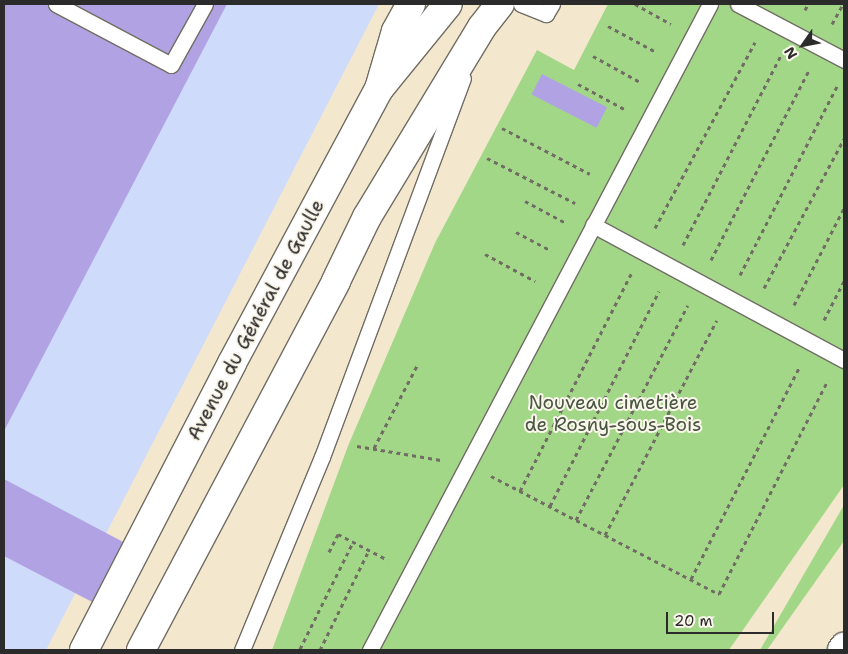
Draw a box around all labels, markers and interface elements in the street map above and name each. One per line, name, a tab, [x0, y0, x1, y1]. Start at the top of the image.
north arrow	[778, 20, 828, 70]
text: N	[780, 44, 801, 63]
street label: Avenue du Général de Gaulle	[183, 196, 329, 444]
park label: Nouveau cimetière de Rosny-sous-Bois	[525, 392, 701, 436]
scale bar	[668, 602, 776, 634]
text: 20 m	[674, 611, 713, 631]

